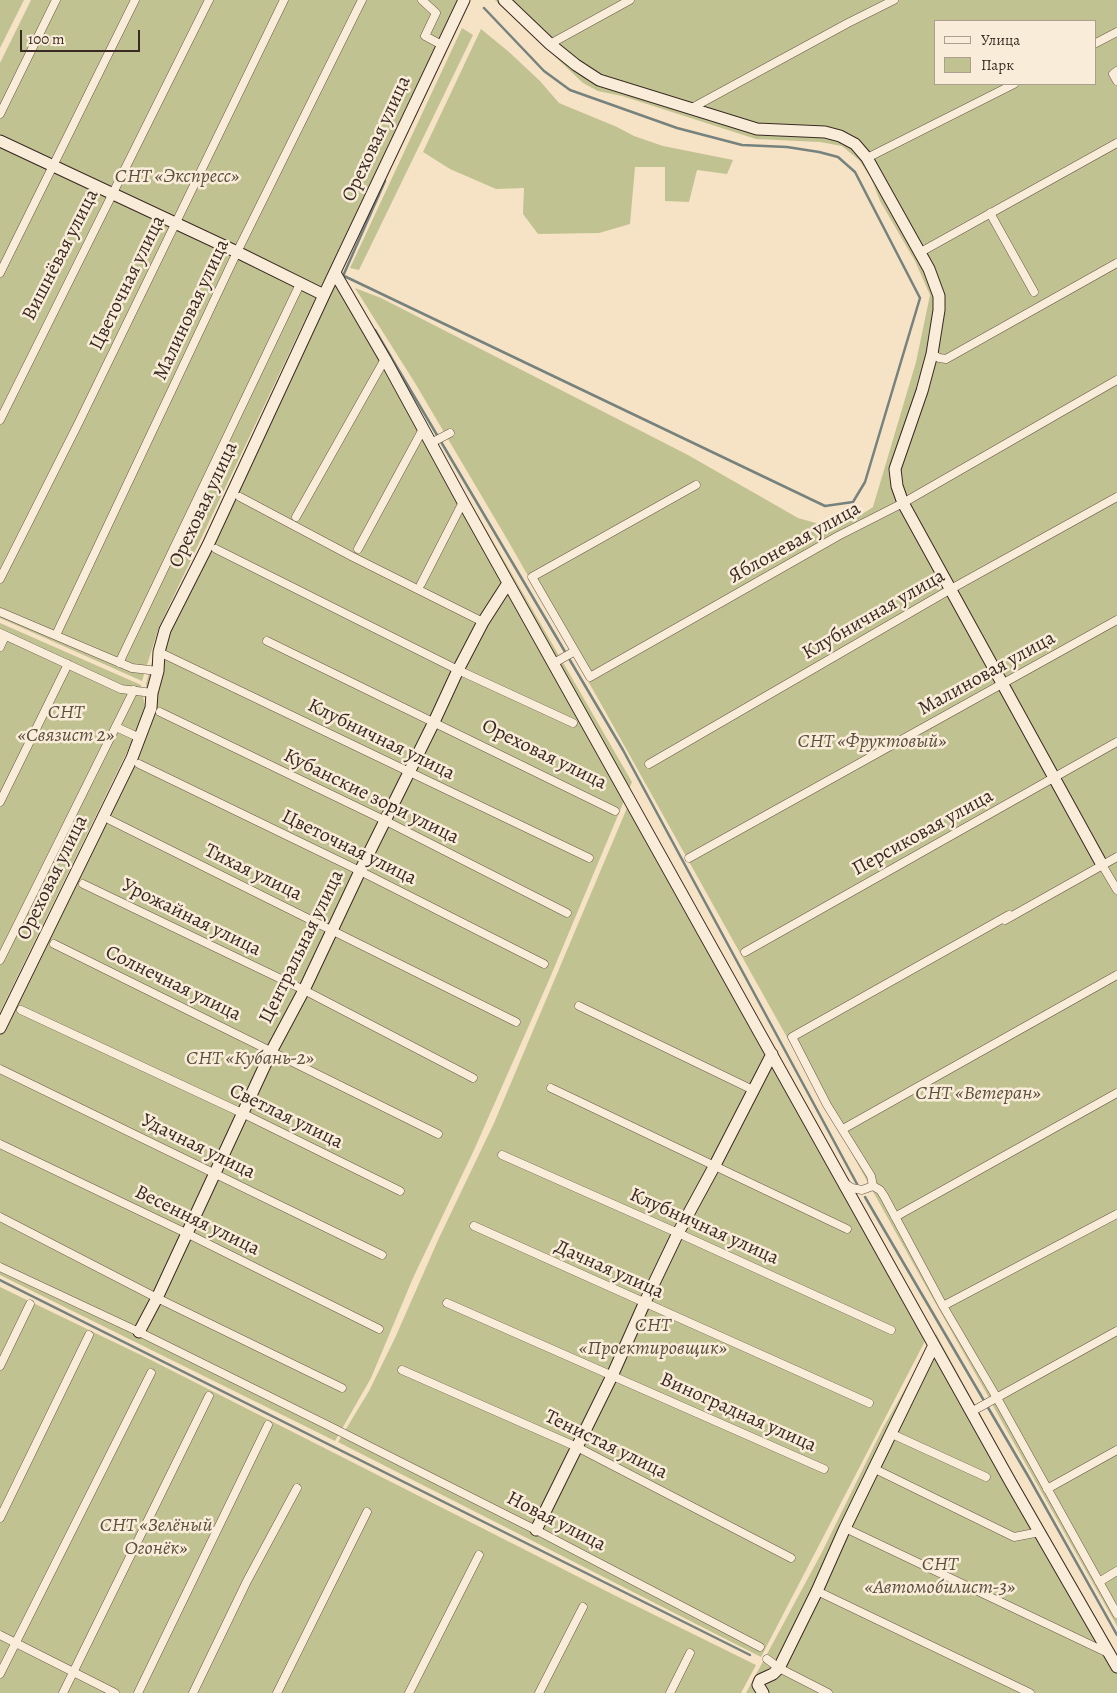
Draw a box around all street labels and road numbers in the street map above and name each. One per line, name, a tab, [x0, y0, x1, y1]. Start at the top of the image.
street label: Ореховая улица	[337, 72, 417, 206]
street label: Вишнёвая улица	[18, 185, 104, 325]
street label: Цветочная улица	[85, 212, 171, 354]
street label: Малиновая улица	[149, 236, 235, 384]
street label: Ореховая улица	[164, 438, 244, 572]
street label: Яблоневая улица	[725, 497, 865, 589]
street label: Клубничная улица	[798, 564, 950, 666]
street label: Малиновая улица	[914, 626, 1060, 722]
street label: Клубничная улица	[304, 694, 458, 786]
street label: Ореховая улица	[478, 714, 610, 796]
street label: Кубанские зори улица	[279, 744, 463, 850]
street label: Персиковая улица	[848, 784, 998, 882]
street label: Цветочная улица	[278, 805, 420, 891]
street label: Ореховая улица	[12, 812, 94, 944]
street label: Тихая улица	[200, 839, 306, 907]
street label: Центральная улица	[254, 866, 350, 1028]
street label: Урожайная улица	[117, 874, 265, 962]
street label: Солнечная улица	[101, 941, 245, 1027]
street label: Светлая улица	[225, 1079, 347, 1155]
street label: Удачная улица	[137, 1109, 259, 1185]
street label: Весенняя улица	[131, 1180, 263, 1262]
street label: Клубничная улица	[626, 1183, 782, 1271]
street label: Дачная улица	[551, 1235, 667, 1305]
street label: Виноградная улица	[656, 1368, 820, 1458]
street label: Тенистая улица	[541, 1405, 671, 1485]
street label: Новая улица	[502, 1487, 610, 1557]

